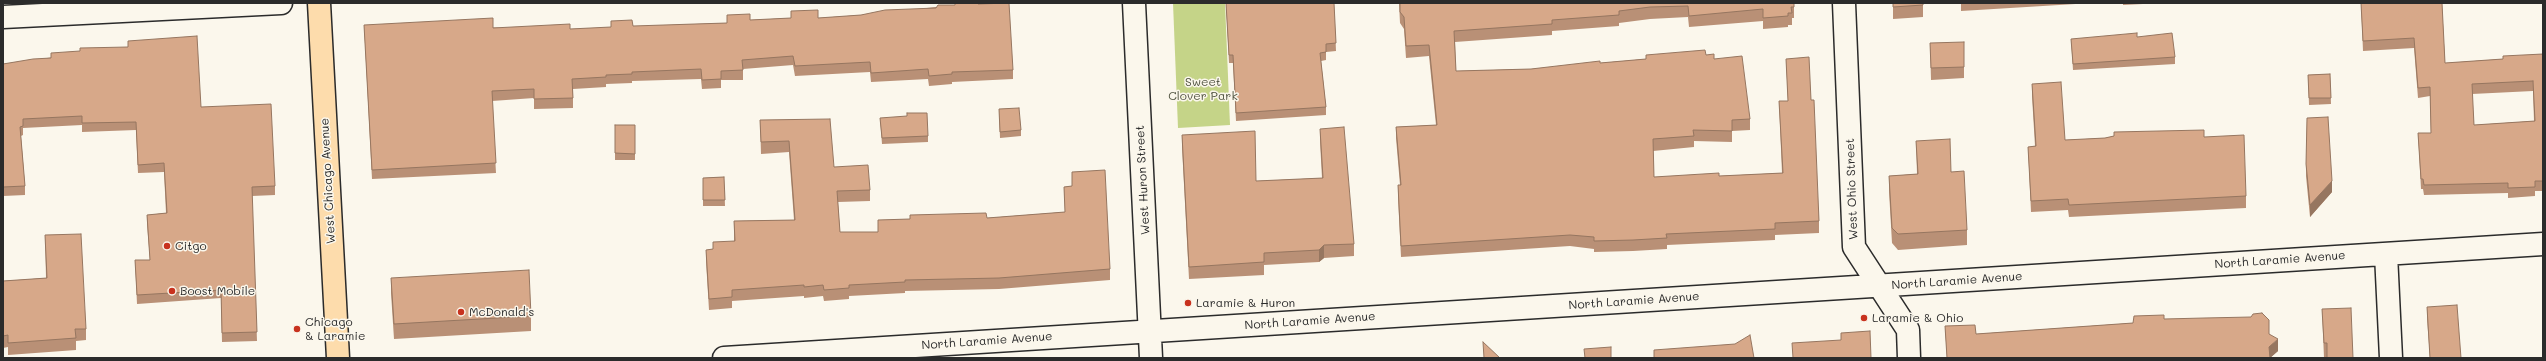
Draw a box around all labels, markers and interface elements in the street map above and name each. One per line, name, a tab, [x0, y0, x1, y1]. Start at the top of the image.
park label: Sweet Clover Park	[1168, 75, 1238, 103]
street label: West Chicago Avenue	[318, 118, 338, 244]
street label: West Huron Street	[1133, 125, 1153, 235]
street label: West Ohio Street	[1843, 138, 1861, 240]
place label: Citgo	[175, 239, 207, 253]
marker: Citgo	[162, 241, 172, 251]
street label: North Laramie Avenue	[2214, 248, 2346, 272]
street label: North Laramie Avenue	[1891, 269, 2023, 293]
place label: Boost Mobile	[180, 284, 255, 298]
marker: Boost Mobile	[167, 286, 177, 296]
street label: North Laramie Avenue	[1568, 289, 1700, 313]
place label: Laramie & Huron	[1196, 296, 1295, 310]
marker: Laramie & Huron	[1183, 298, 1193, 308]
place label: McDonald's	[469, 305, 534, 319]
marker: McDonald's	[456, 307, 466, 317]
street label: North Laramie Avenue	[1244, 309, 1376, 333]
place label: Laramie & Ohio	[1872, 311, 1963, 325]
marker: Laramie & Ohio	[1859, 313, 1869, 323]
place label: Chicago & Laramie	[305, 315, 365, 343]
marker: Chicago & Laramie	[292, 324, 302, 334]
street label: North Laramie Avenue	[921, 329, 1053, 353]

